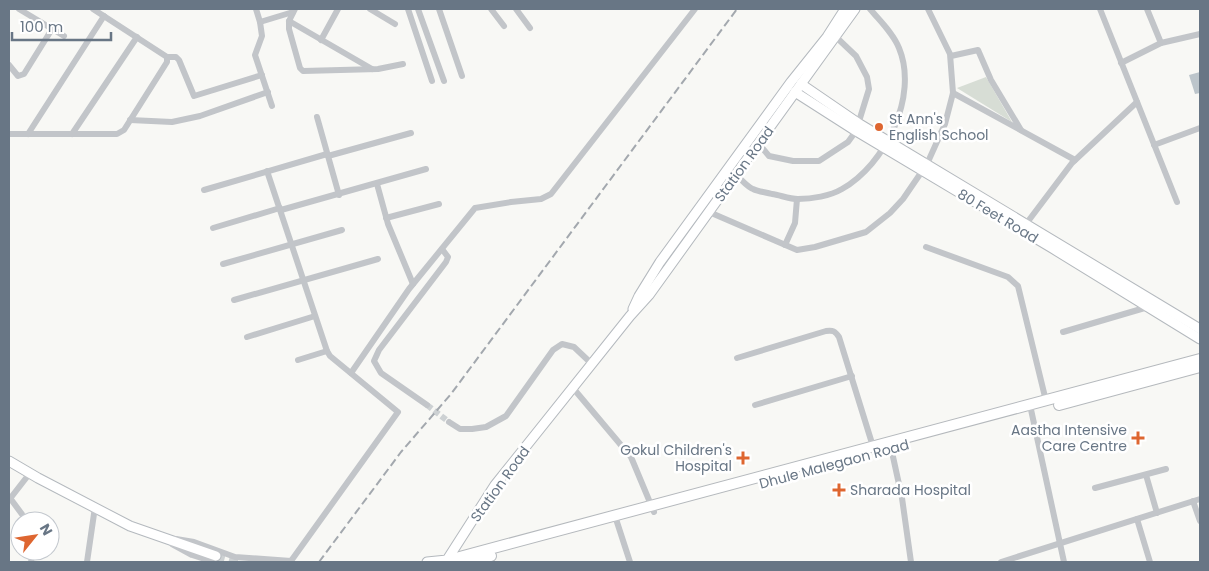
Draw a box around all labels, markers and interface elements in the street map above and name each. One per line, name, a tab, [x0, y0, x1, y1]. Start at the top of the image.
scale bar	[12, 10, 111, 42]
text: 100 m	[20, 16, 63, 37]
place label: St Ann's English School	[889, 109, 989, 145]
marker: St Ann's English School	[873, 121, 885, 133]
street label: Station Road	[710, 122, 778, 206]
street label: 80 Feet Road	[954, 184, 1042, 248]
place label: Aastha Intensive Care Centre	[1011, 420, 1127, 456]
marker: Aastha Intensive Care Centre	[1131, 431, 1145, 445]
street label: Dhule Malegaon Road	[757, 434, 911, 494]
place label: Gokul Children's Hospital	[620, 440, 732, 476]
street label: Station Road	[466, 442, 534, 526]
marker: Gokul Children's Hospital	[736, 451, 750, 465]
place label: Sharada Hospital	[850, 480, 971, 500]
marker: Sharada Hospital	[832, 483, 846, 497]
north arrow	[10, 511, 60, 561]
text: N	[35, 520, 58, 539]

